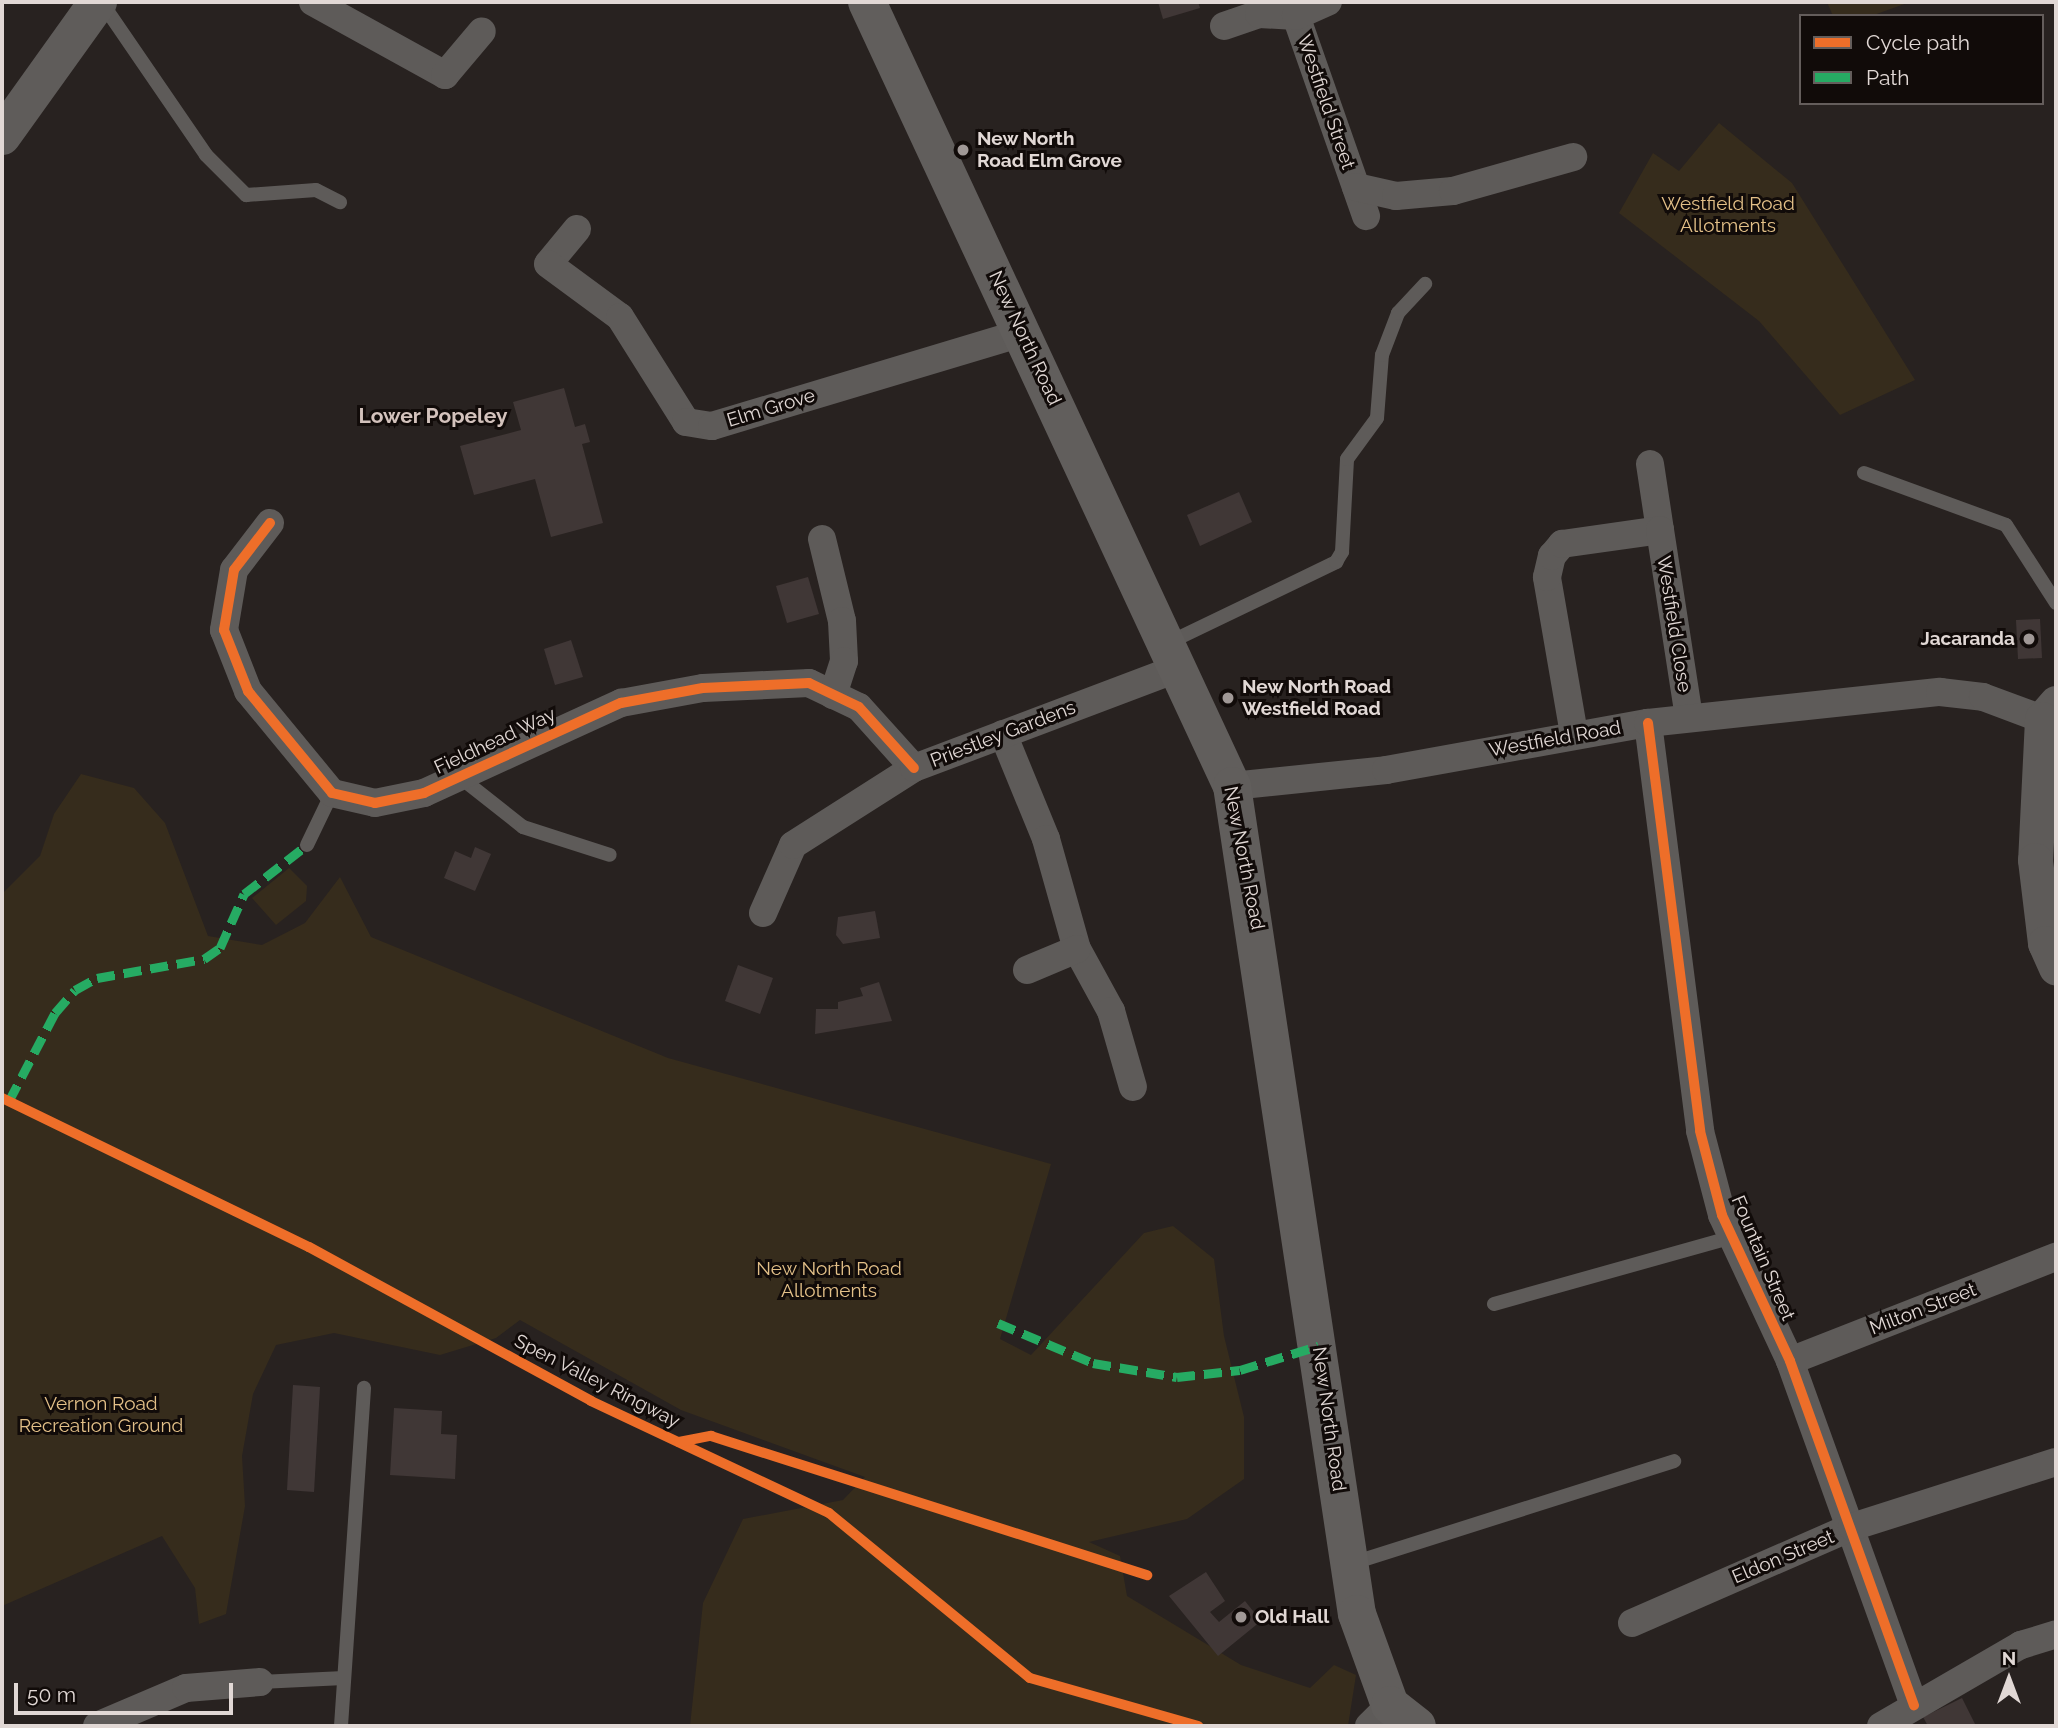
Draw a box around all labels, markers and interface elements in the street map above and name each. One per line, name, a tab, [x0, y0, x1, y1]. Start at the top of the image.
legend	[1799, 14, 2044, 105]
text: Cycle path	[1866, 30, 1970, 55]
street label: Westfield Street	[1292, 32, 1360, 172]
text: Path	[1866, 65, 1910, 90]
place label: New North Road Elm Grove	[977, 128, 1122, 172]
marker: New North Road Elm Grove	[955, 142, 971, 158]
park label: Westfield Road Allotments	[1661, 193, 1795, 237]
street label: New North Road	[984, 267, 1066, 409]
street label: Elm Grove	[724, 384, 818, 432]
district label: Lower Popeley	[358, 403, 508, 429]
street label: Westfield Close	[1652, 554, 1696, 694]
place label: Jacaranda	[1920, 628, 2015, 650]
marker: Jacaranda	[2021, 631, 2037, 647]
place label: New North Road Westfield Road	[1242, 676, 1391, 720]
marker: New North Road Westfield Road	[1220, 690, 1236, 706]
street label: Priestley Gardens	[927, 696, 1079, 772]
street label: Fieldhead Way	[430, 703, 560, 779]
street label: Westfield Road	[1487, 716, 1623, 762]
street label: New North Road	[1219, 784, 1269, 932]
street label: Fountain Street	[1726, 1192, 1800, 1324]
park label: New North Road Allotments	[756, 1258, 902, 1302]
street label: Milton Street	[1867, 1278, 1979, 1340]
street label: Spen Valley Ringway	[510, 1329, 684, 1433]
street label: New North Road	[1308, 1345, 1350, 1493]
park label: Vernon Road Recreation Ground	[19, 1393, 183, 1437]
street label: Eldon Street	[1729, 1525, 1837, 1589]
place label: Old Hall	[1255, 1606, 1329, 1628]
marker: Old Hall	[1233, 1609, 1249, 1625]
north arrow	[1974, 1644, 2044, 1714]
text: N	[2002, 1647, 2016, 1669]
scale bar	[18, 1668, 236, 1712]
text: 50 m	[27, 1682, 76, 1707]

